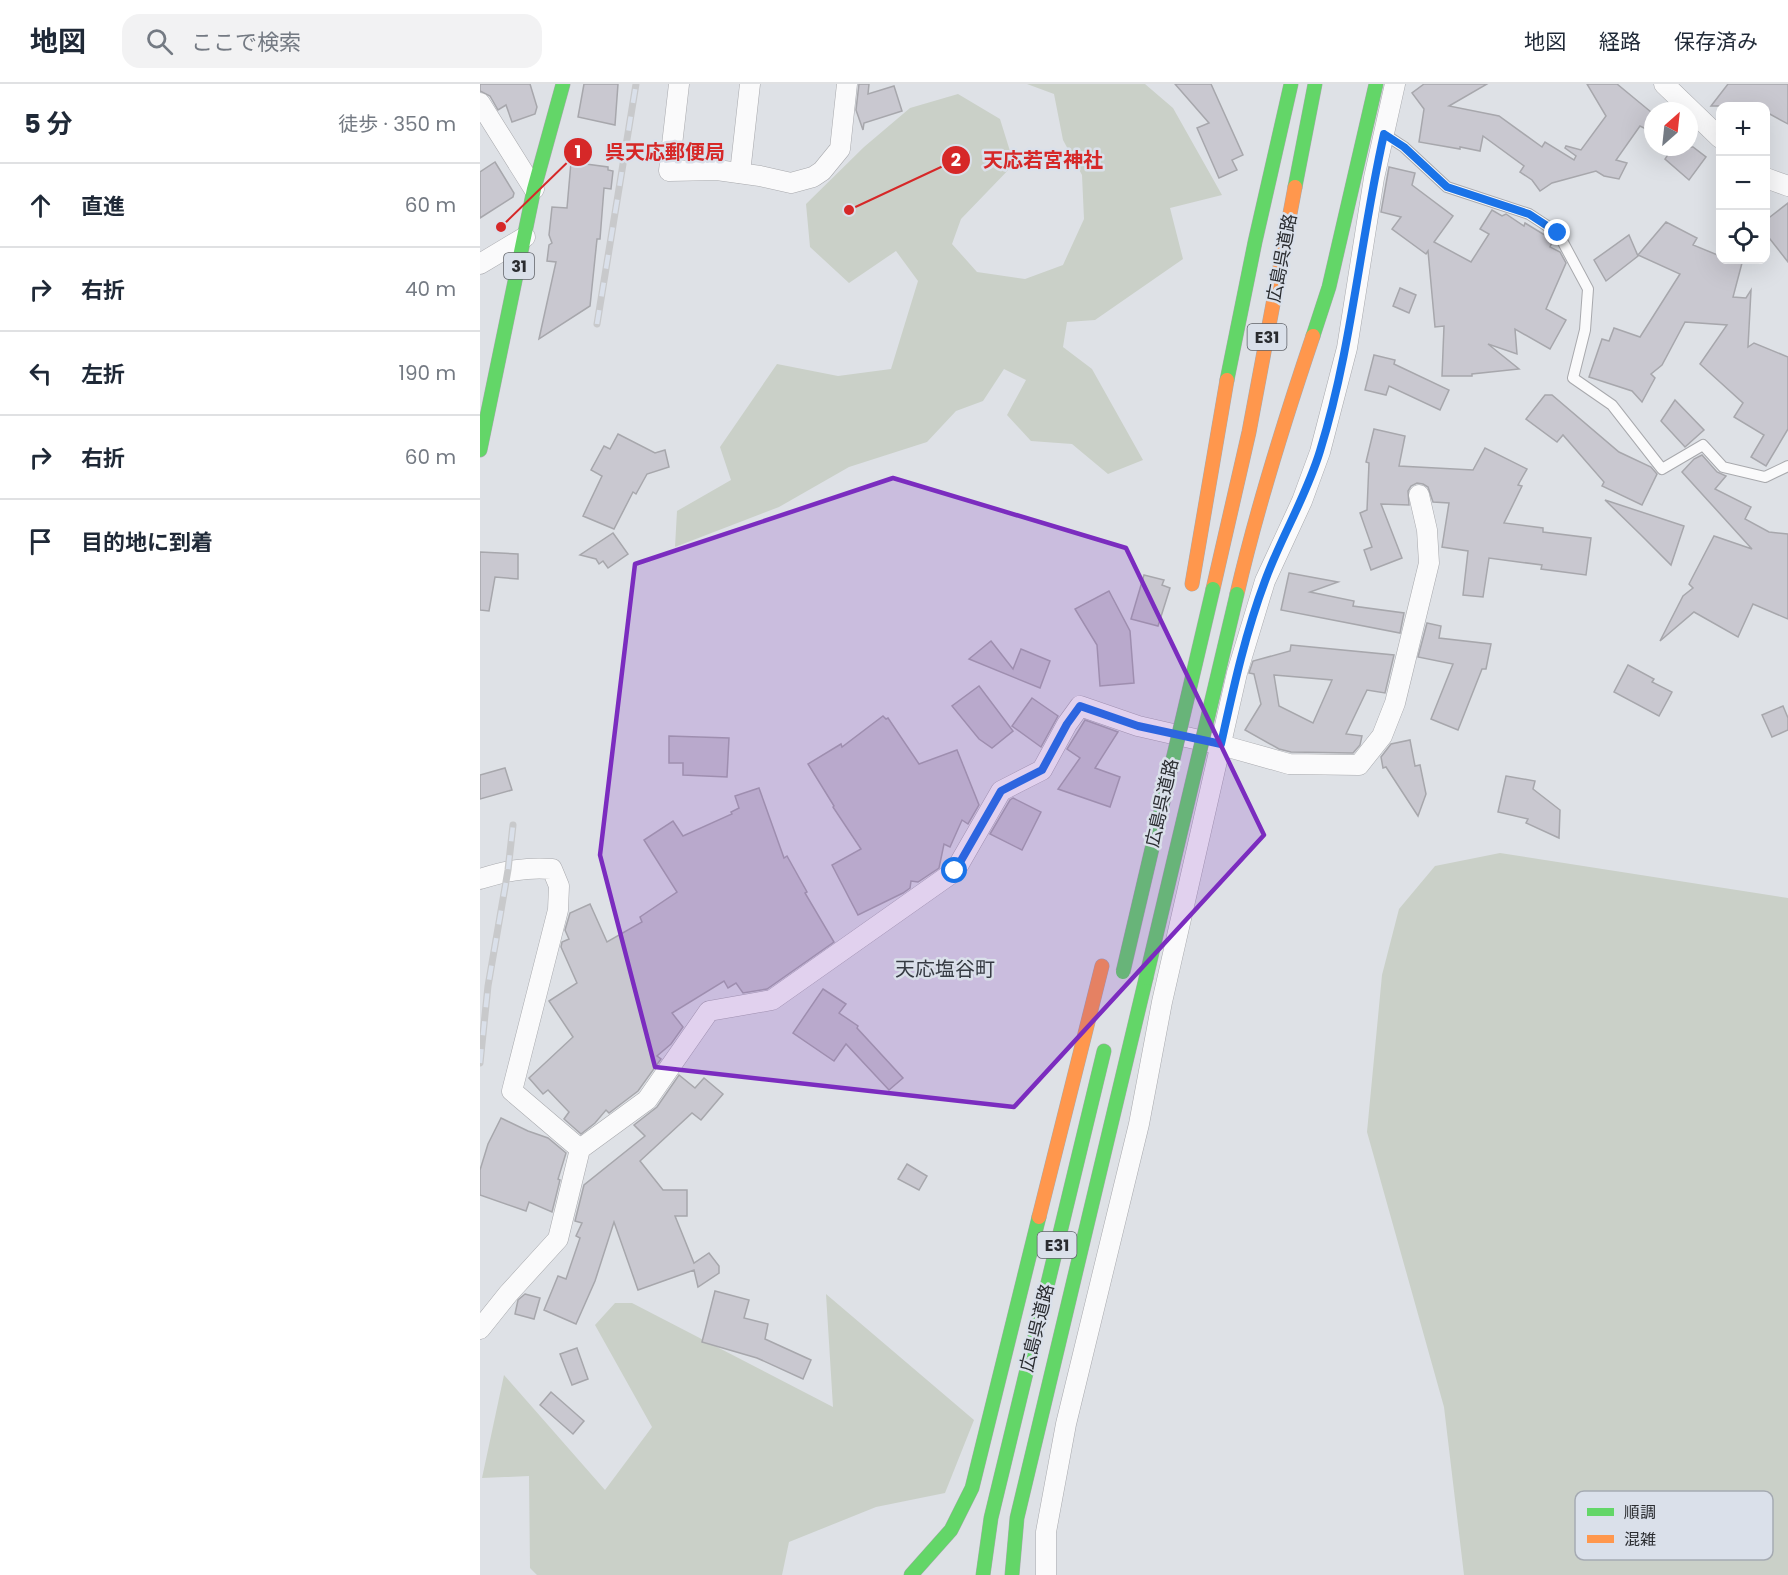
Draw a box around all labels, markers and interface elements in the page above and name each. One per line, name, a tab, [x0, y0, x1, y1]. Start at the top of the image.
search box	[122, 14, 542, 68]
text: 地図	[30, 22, 86, 61]
icon: search	[143, 25, 176, 58]
text: ここで検索	[191, 27, 301, 58]
text: 地図	[1524, 27, 1566, 56]
text: 経路	[1599, 27, 1641, 56]
text: 保存済み	[1674, 27, 1758, 56]
north arrow	[1644, 102, 1698, 156]
map controls	[1716, 102, 1770, 264]
button: +	[1716, 102, 1770, 156]
text: 5 分	[24, 106, 72, 142]
text: 徒歩 · 350 m	[338, 110, 456, 138]
callout: 呉天応郵便局	[563, 133, 737, 171]
text: 呉天応郵便局	[605, 138, 725, 166]
text: 1	[575, 139, 581, 164]
callout: 天応若宮神社	[941, 141, 1115, 179]
text: 天応若宮神社	[983, 146, 1103, 174]
text: 2	[951, 147, 961, 172]
button: −	[1716, 156, 1770, 210]
icon: ahead	[24, 189, 57, 222]
text: 直進	[81, 191, 125, 222]
text: 60 m	[405, 191, 456, 219]
button: locate	[1716, 210, 1770, 264]
street label: 広島呉道路	[1261, 211, 1302, 304]
route end	[1544, 219, 1570, 245]
road number: 31	[504, 253, 534, 279]
icon: right	[24, 273, 57, 306]
text: 右折	[81, 275, 125, 306]
text: 40 m	[405, 275, 456, 303]
road number: E31	[1248, 324, 1286, 350]
icon: left	[24, 357, 57, 390]
text: 左折	[81, 359, 125, 390]
text: 190 m	[399, 359, 456, 387]
icon: right	[24, 441, 57, 474]
text: 右折	[81, 443, 125, 474]
text: 60 m	[405, 443, 456, 471]
icon: arrive	[24, 525, 57, 558]
text: 目的地に到着	[81, 527, 213, 558]
street label: 広島呉道路	[1139, 756, 1184, 850]
route start	[941, 857, 967, 883]
district label: 天応塩谷町	[895, 955, 995, 983]
road number: E31	[1038, 1232, 1076, 1258]
street label: 広島呉道路	[1013, 1281, 1060, 1375]
legend	[1575, 1491, 1773, 1560]
text: 順調	[1624, 1501, 1656, 1524]
text: 混雑	[1624, 1528, 1656, 1551]

